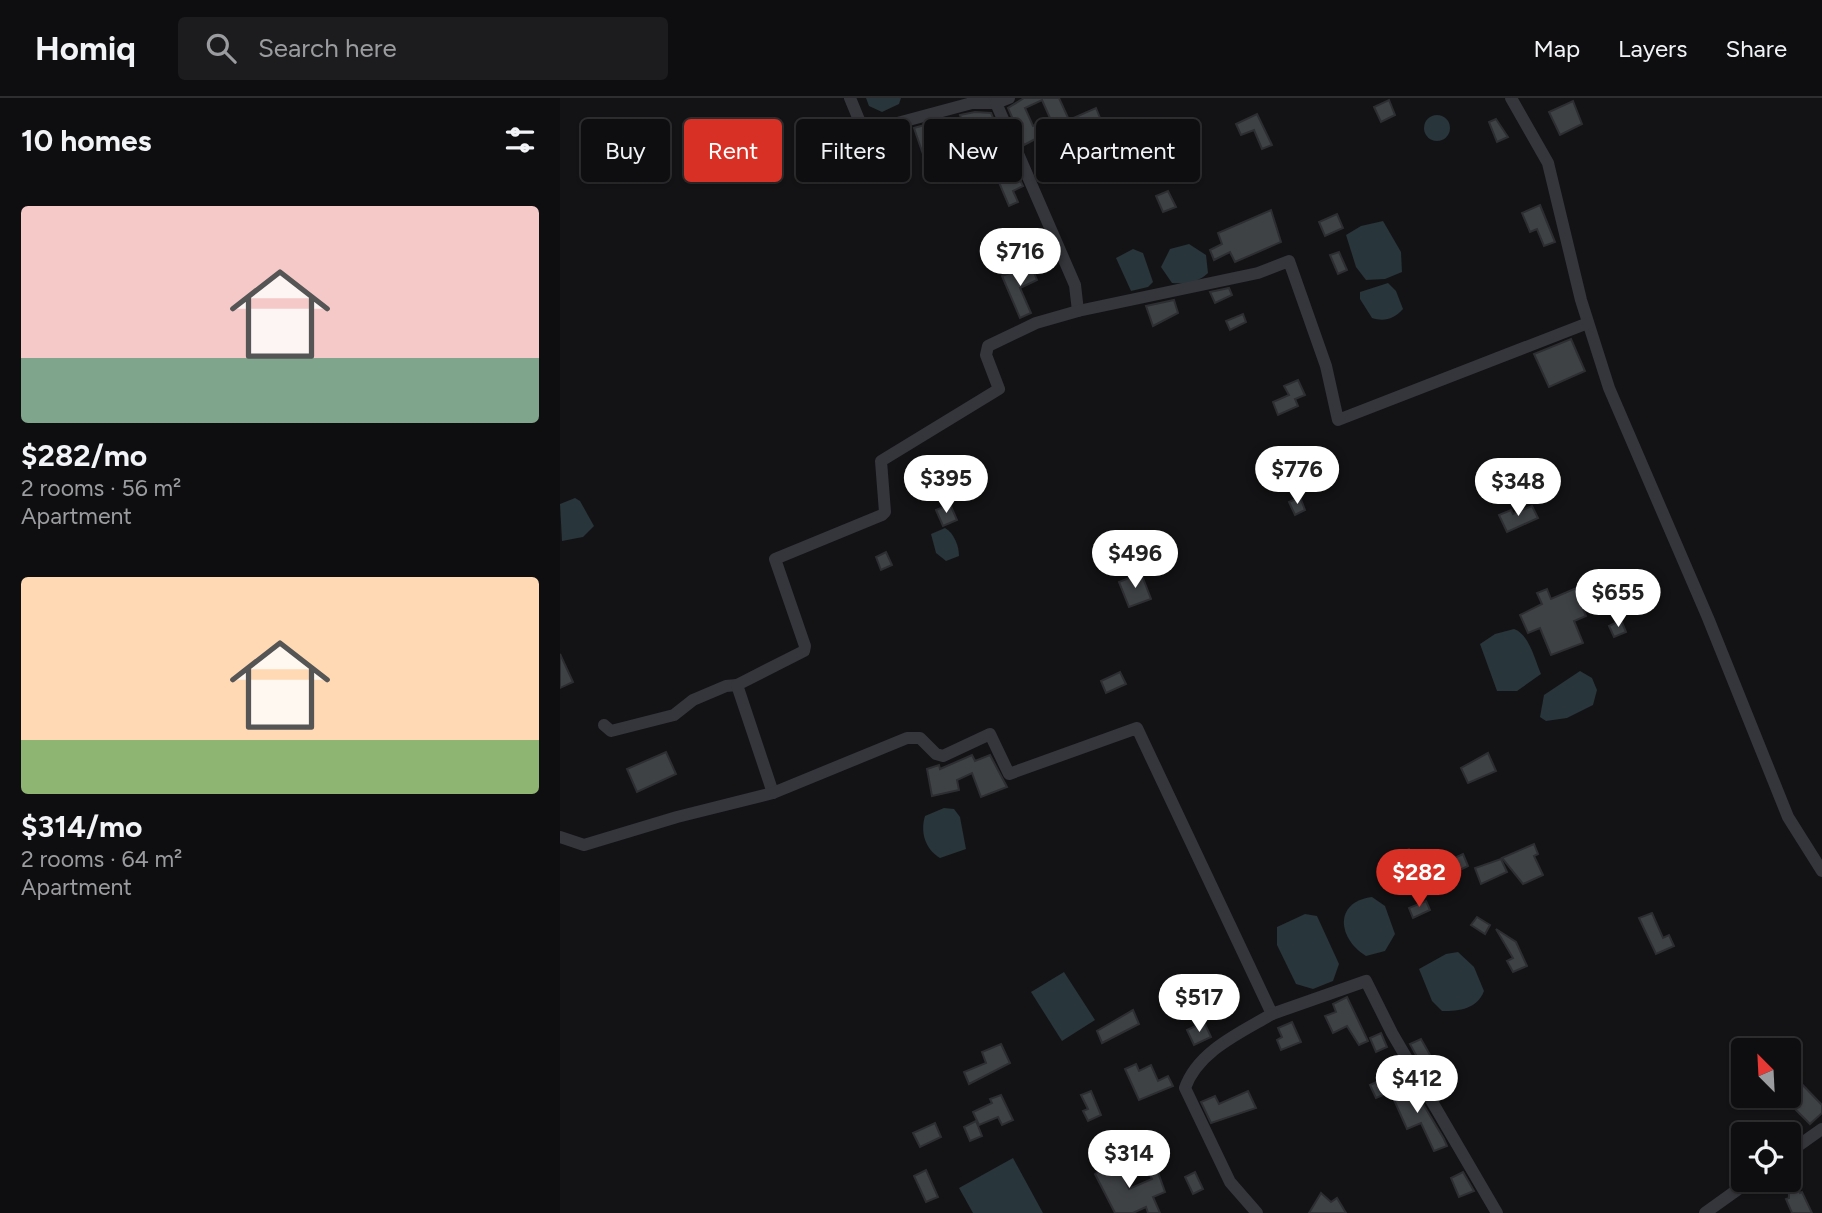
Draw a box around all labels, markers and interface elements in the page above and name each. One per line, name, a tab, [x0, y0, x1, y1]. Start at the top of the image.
search box	[178, 17, 668, 80]
text: Homiq	[35, 29, 136, 68]
icon: search	[202, 29, 240, 67]
text: Search here	[258, 32, 397, 64]
text: Map	[1533, 34, 1580, 63]
text: Layers	[1618, 34, 1687, 63]
text: Share	[1725, 34, 1787, 63]
chip: Buy	[581, 119, 670, 182]
chip: Rent	[684, 119, 782, 182]
chip: Filters	[796, 119, 910, 182]
chip: New	[924, 119, 1022, 182]
chip: Apartment	[1036, 119, 1200, 182]
icon: filters	[501, 121, 539, 159]
text: 10 homes	[21, 122, 152, 159]
pin: $716	[979, 228, 1061, 288]
text: $716	[996, 237, 1044, 265]
icon: home	[217, 251, 343, 377]
text: $282/mo	[21, 437, 147, 474]
pin: $776	[1256, 446, 1338, 506]
text: $776	[1271, 455, 1323, 483]
pin: $395	[905, 456, 987, 515]
pin: $348	[1477, 458, 1559, 518]
text: $395	[920, 464, 972, 492]
text: $348	[1491, 467, 1545, 495]
text: 2 rooms · 56 m²	[21, 474, 181, 502]
text: Apartment	[21, 502, 132, 530]
pin: $496	[1094, 531, 1176, 590]
text: $496	[1108, 539, 1162, 567]
pin: $655	[1577, 570, 1659, 629]
text: $655	[1592, 578, 1644, 606]
icon: home	[217, 622, 343, 748]
text: $314/mo	[21, 808, 143, 845]
text: 2 rooms · 64 m²	[21, 845, 182, 873]
pin: $282	[1378, 850, 1460, 909]
text: $282	[1392, 858, 1446, 886]
text: Apartment	[21, 873, 132, 901]
pin: $517	[1158, 974, 1240, 1034]
text: $517	[1175, 983, 1223, 1011]
north arrow	[1731, 1038, 1801, 1108]
map controls	[1731, 1038, 1801, 1192]
pin: $412	[1376, 1056, 1458, 1115]
text: $412	[1392, 1064, 1442, 1092]
button: locate	[1731, 1122, 1801, 1192]
pin: $314	[1088, 1130, 1170, 1190]
text: $314	[1104, 1139, 1154, 1167]

